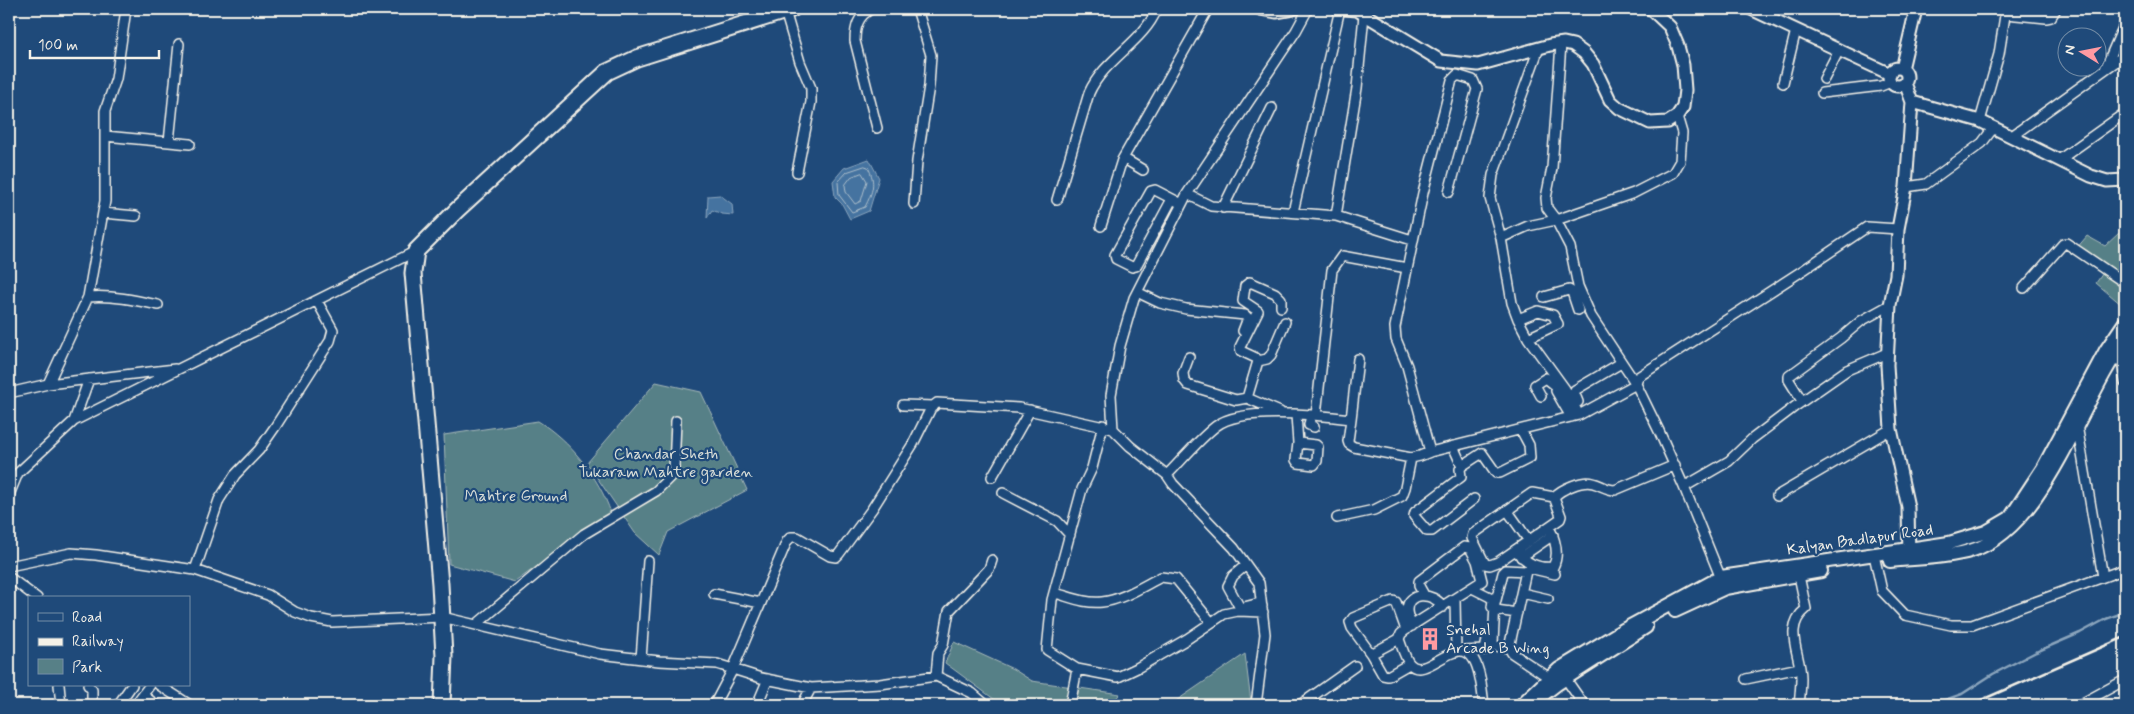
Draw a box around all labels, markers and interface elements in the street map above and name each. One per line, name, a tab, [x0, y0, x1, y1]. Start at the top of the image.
scale bar	[30, 28, 159, 60]
north arrow	[2056, 28, 2106, 78]
text: 100 m	[38, 36, 78, 56]
text: N	[2061, 44, 2080, 56]
park label: Chandar Sheth Tukaram Mahtre garden	[579, 444, 754, 484]
park label: Mahtre Ground	[465, 486, 567, 507]
street label: Kalyan Badlapur Road	[1785, 519, 1935, 561]
legend	[28, 596, 190, 686]
text: Road	[72, 608, 102, 628]
place label: Snehal Arcade B Wing	[1446, 620, 1549, 659]
building icon: Snehal Arcade B Wing	[1417, 626, 1443, 652]
text: Railway	[72, 632, 124, 652]
text: Park	[72, 658, 102, 678]

